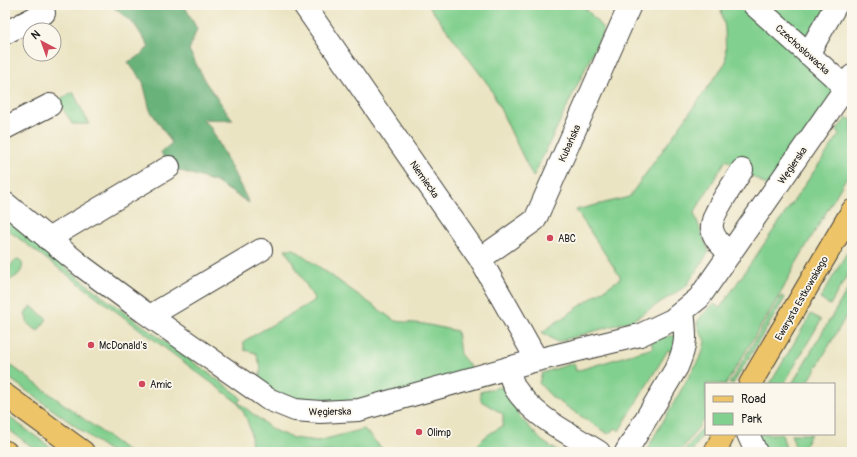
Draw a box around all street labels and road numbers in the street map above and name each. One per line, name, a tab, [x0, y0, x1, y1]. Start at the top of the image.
street label: Czechosłowacka	[773, 22, 832, 78]
street label: Kubańska	[556, 123, 584, 164]
street label: Węgierska	[776, 144, 810, 186]
street label: Niemiecka	[407, 159, 442, 201]
street label: Ewarysta Estkowskiego	[773, 254, 831, 343]
street label: Węgierska	[309, 406, 352, 418]

